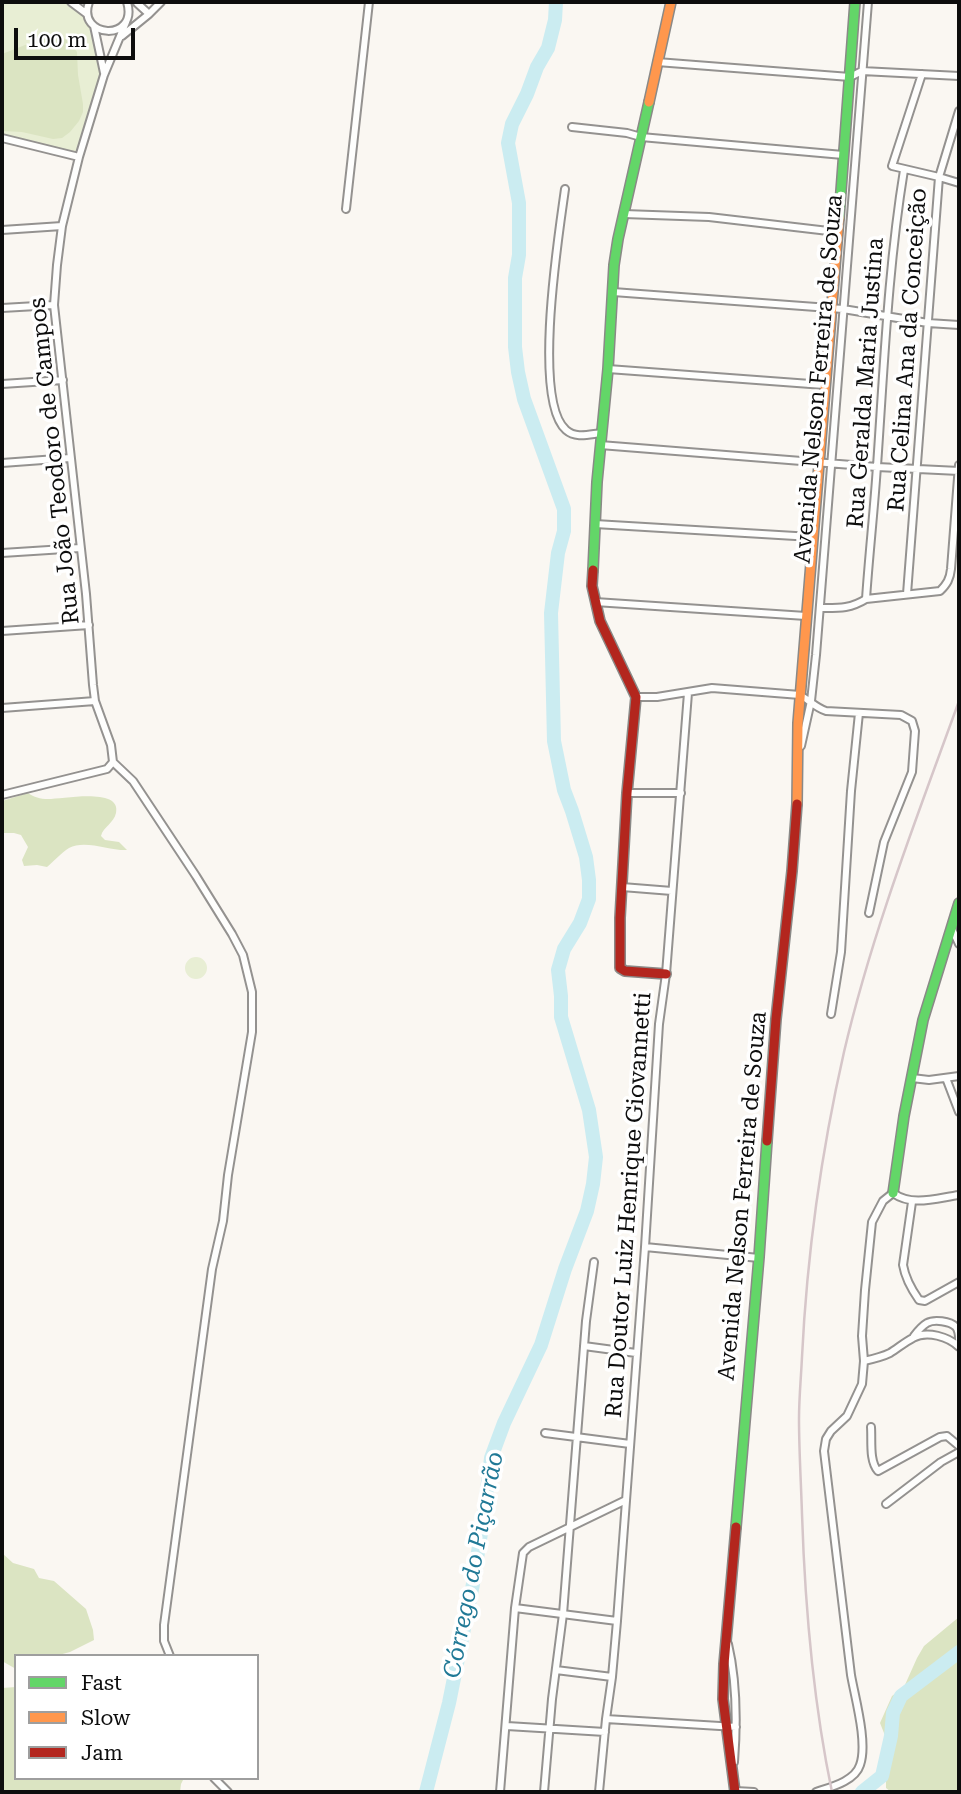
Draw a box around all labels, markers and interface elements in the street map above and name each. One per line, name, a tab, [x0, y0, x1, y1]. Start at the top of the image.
scale bar	[18, 14, 138, 58]
text: 100 m	[27, 28, 87, 52]
street label: Rua Celina Ana da Conceição	[883, 187, 933, 513]
street label: Avenida Nelson Ferreira de Souza	[789, 193, 849, 565]
street label: Rua Geralda Maria Justina	[842, 237, 890, 529]
street label: Rua João Teodoro de Campos	[24, 296, 86, 626]
street label: Rua Doutor Luiz Henrique Giovannetti	[600, 991, 658, 1419]
street label: Avenida Nelson Ferreira de Souza	[713, 1010, 773, 1382]
water label: Córrego do Piçarrão	[438, 1449, 510, 1681]
legend	[14, 1654, 259, 1780]
text: Fast	[81, 1671, 122, 1695]
text: Slow	[81, 1706, 130, 1730]
text: Jam	[81, 1741, 123, 1765]

